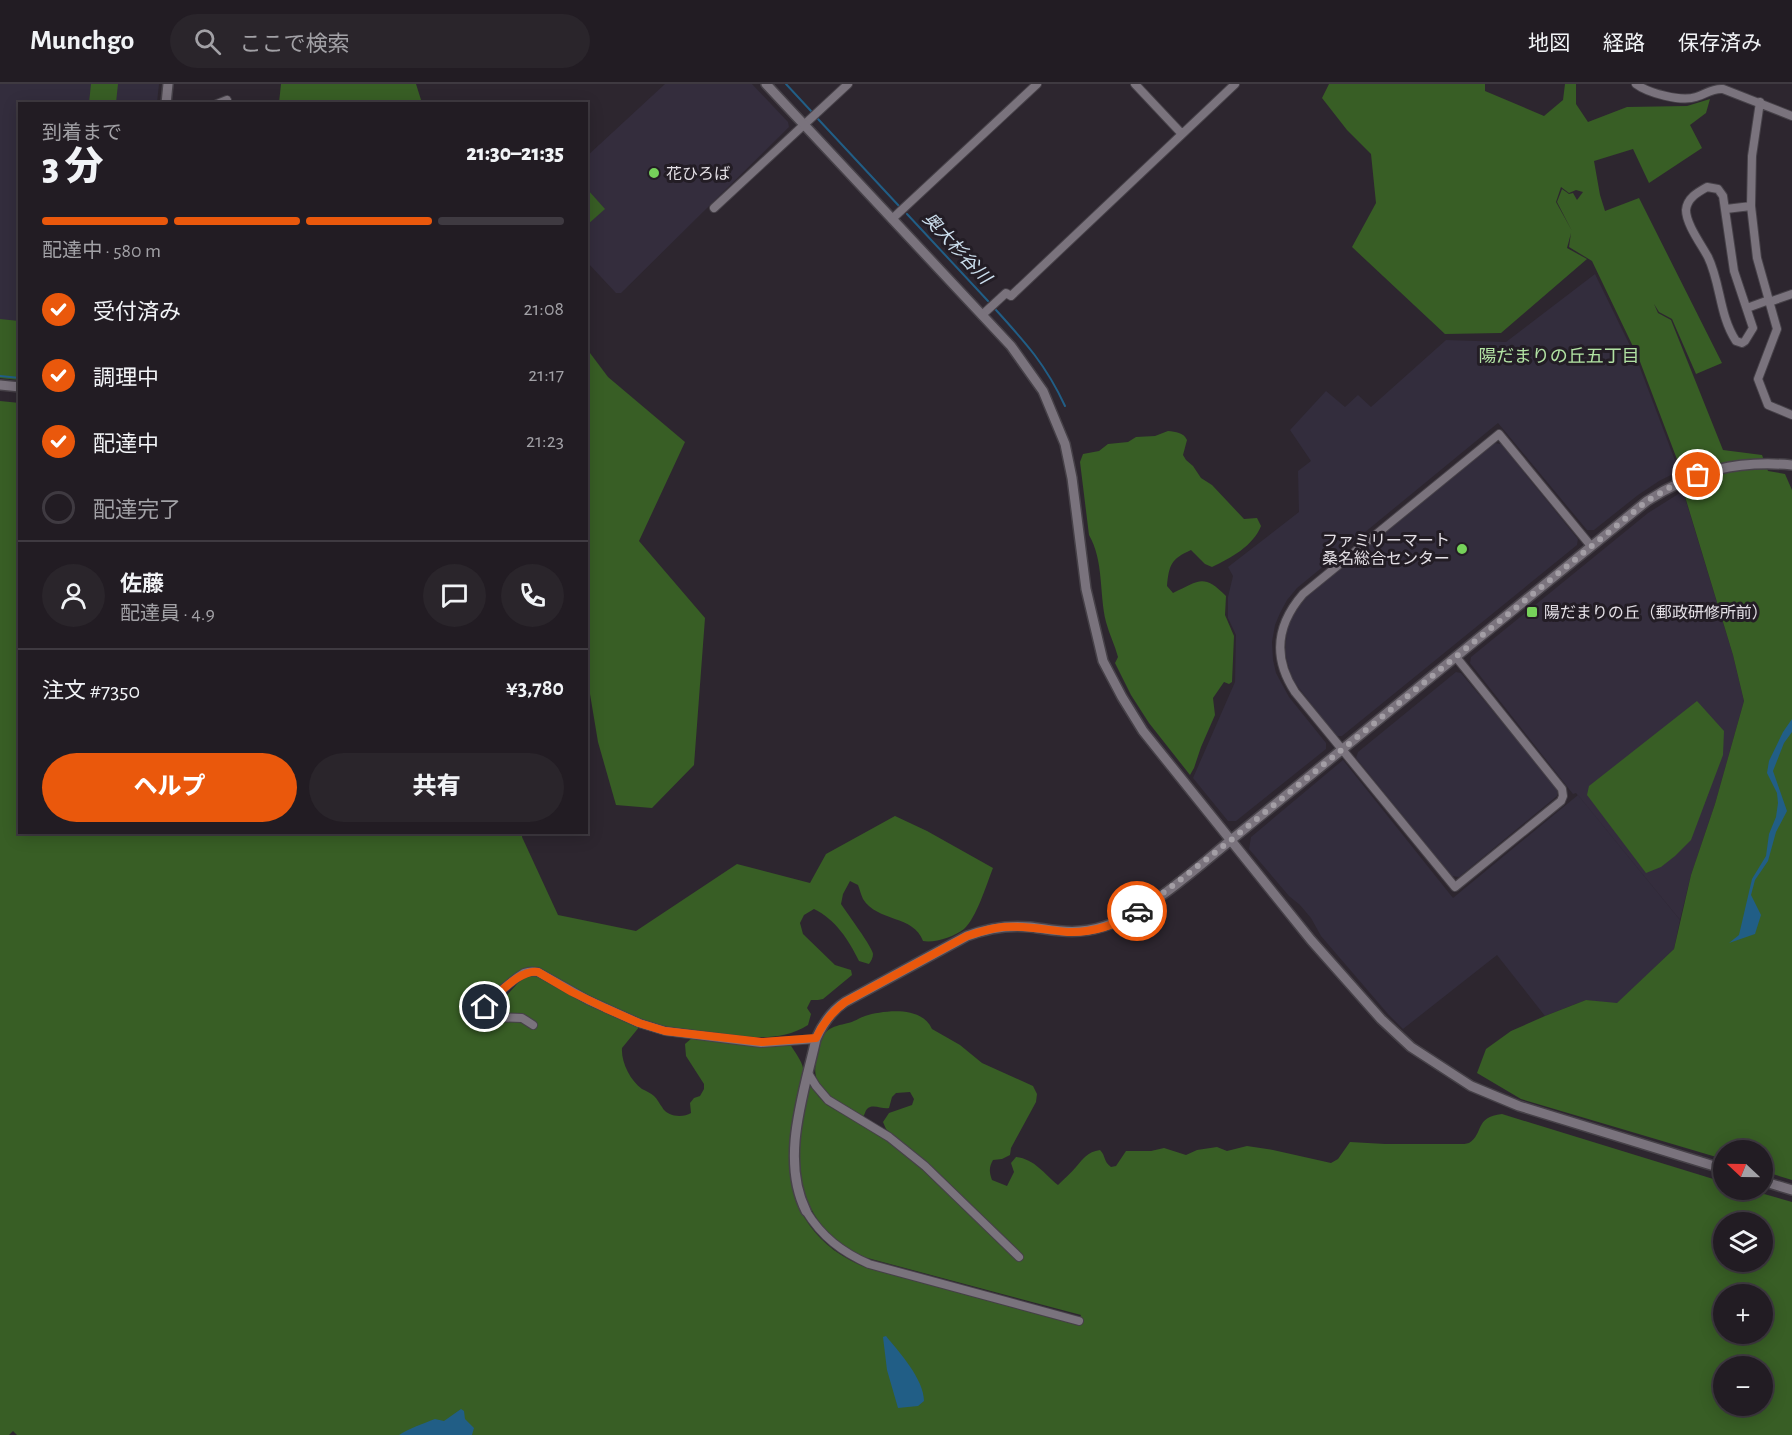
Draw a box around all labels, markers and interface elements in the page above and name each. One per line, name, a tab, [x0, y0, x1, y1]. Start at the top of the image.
search box	[170, 14, 590, 68]
icon: search	[191, 25, 224, 58]
text: Munchgo	[30, 27, 134, 55]
text: ここで検索	[239, 33, 349, 55]
text: 地図	[1528, 33, 1570, 54]
text: 経路	[1603, 33, 1645, 54]
text: 保存済み	[1678, 33, 1762, 54]
text: 到着まで	[42, 123, 122, 143]
text: 21:30–21:35	[466, 142, 564, 164]
text: 3 分	[42, 148, 104, 187]
place label: 花ひろば	[666, 165, 730, 182]
marker: 花ひろば	[647, 166, 661, 180]
water label: 奥大杉谷川	[919, 208, 996, 289]
text: 配達中 · 580 m	[42, 241, 161, 261]
icon: check	[42, 293, 75, 326]
text: 21:08	[523, 299, 564, 319]
text: 受付済み	[93, 301, 181, 323]
district label: 陽だまりの丘五丁目	[1478, 347, 1640, 366]
icon: check	[42, 359, 75, 392]
text: 21:17	[528, 365, 564, 385]
text: 調理中	[93, 367, 159, 389]
icon: check	[42, 425, 75, 458]
text: 21:23	[526, 431, 564, 451]
text: 配達中	[93, 433, 159, 455]
pin	[1672, 449, 1723, 500]
icon: bag	[1681, 458, 1714, 491]
text: 配達完了	[93, 499, 181, 521]
place label: ファミリーマート 桑名総合センター	[1322, 533, 1450, 567]
marker: ファミリーマート 桑名総合センター	[1455, 542, 1469, 556]
button: person	[42, 564, 105, 627]
button: chat	[423, 564, 486, 627]
button: phone	[501, 564, 564, 627]
text: 佐藤	[120, 573, 164, 595]
text: 配達員 · 4.9	[120, 604, 215, 624]
place label: 陽だまりの丘（郵政研修所前）	[1544, 604, 1768, 621]
marker: 陽だまりの丘（郵政研修所前）	[1525, 605, 1539, 619]
text: ¥3,780	[506, 677, 564, 699]
text: 注文 #7350	[42, 680, 140, 702]
button: ヘルプ	[42, 753, 297, 822]
button: 共有	[309, 753, 564, 822]
courier	[1107, 881, 1167, 941]
icon: car	[1121, 895, 1154, 928]
pin	[459, 981, 510, 1032]
icon: home	[468, 990, 501, 1023]
north arrow	[1713, 1140, 1773, 1200]
map controls	[1713, 1140, 1773, 1416]
button: layers	[1713, 1212, 1773, 1272]
button: +	[1713, 1284, 1773, 1344]
button: −	[1713, 1356, 1773, 1416]

